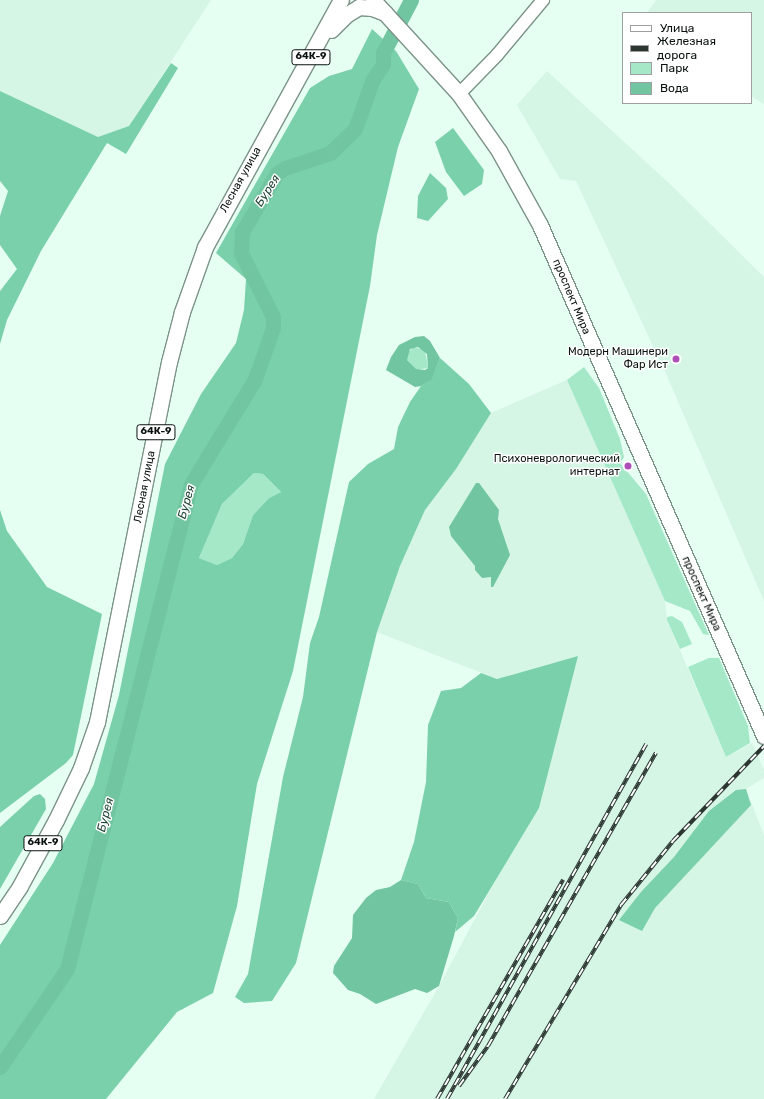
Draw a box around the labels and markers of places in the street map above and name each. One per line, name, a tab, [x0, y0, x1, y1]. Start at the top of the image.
place label: Модерн Машинери Фар Ист	[568, 346, 668, 372]
marker: Модерн Машинери Фар Ист	[671, 354, 681, 364]
place label: Психоневрологический интернат	[494, 453, 620, 479]
marker: Психоневрологический интернат	[623, 461, 633, 471]

